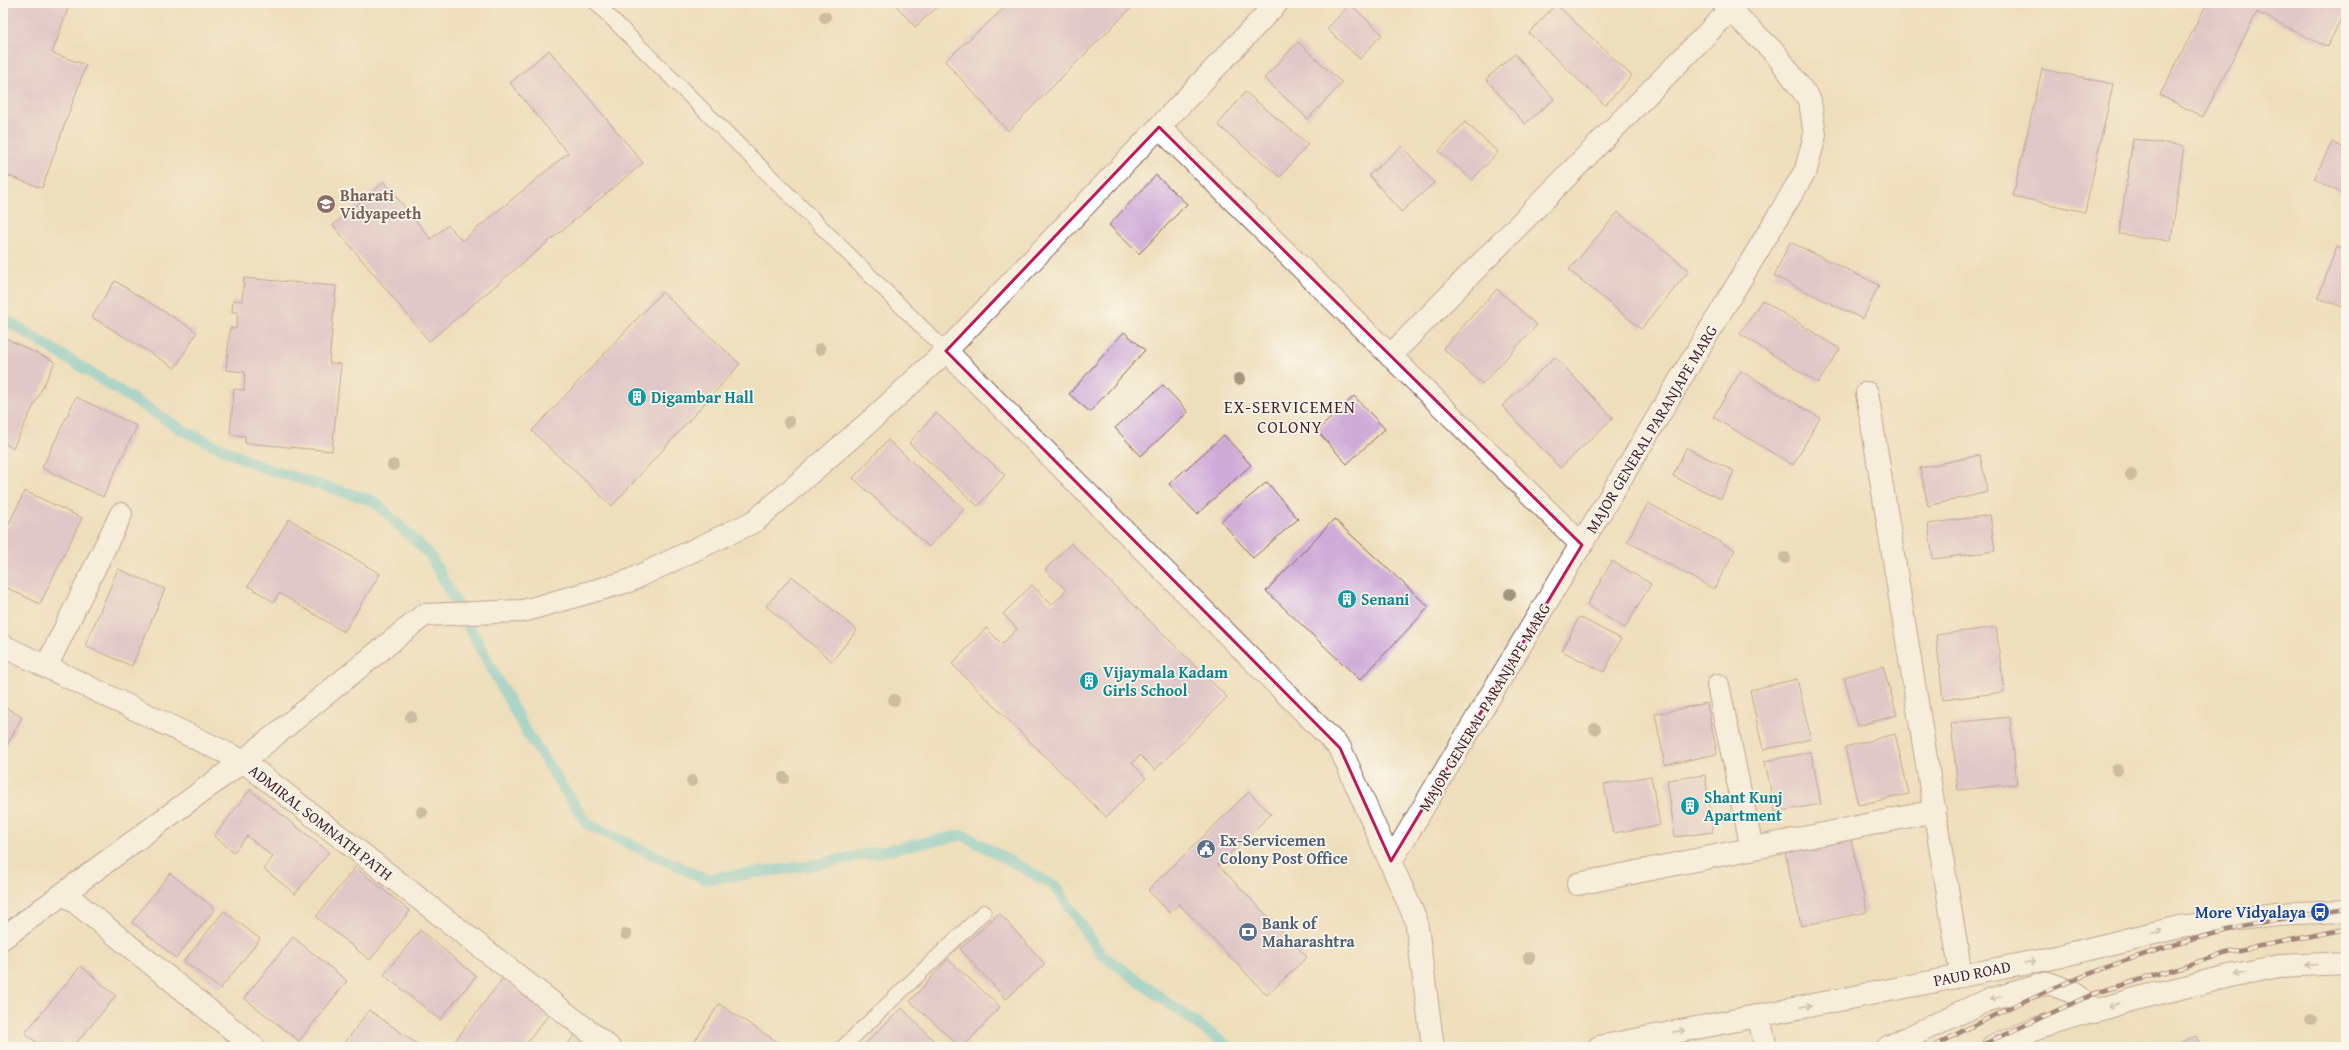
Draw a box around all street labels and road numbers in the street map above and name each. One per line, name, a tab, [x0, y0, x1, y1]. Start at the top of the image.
street label: MAJOR GENERAL PARANJAPE MARG	[1579, 320, 1723, 538]
street label: MAJOR GENERAL PARANJAPE MARG	[1412, 598, 1556, 816]
street label: ADMIRAL SOMNATH PATH	[244, 758, 398, 886]
street label: PAUD ROAD	[1931, 954, 2013, 992]

